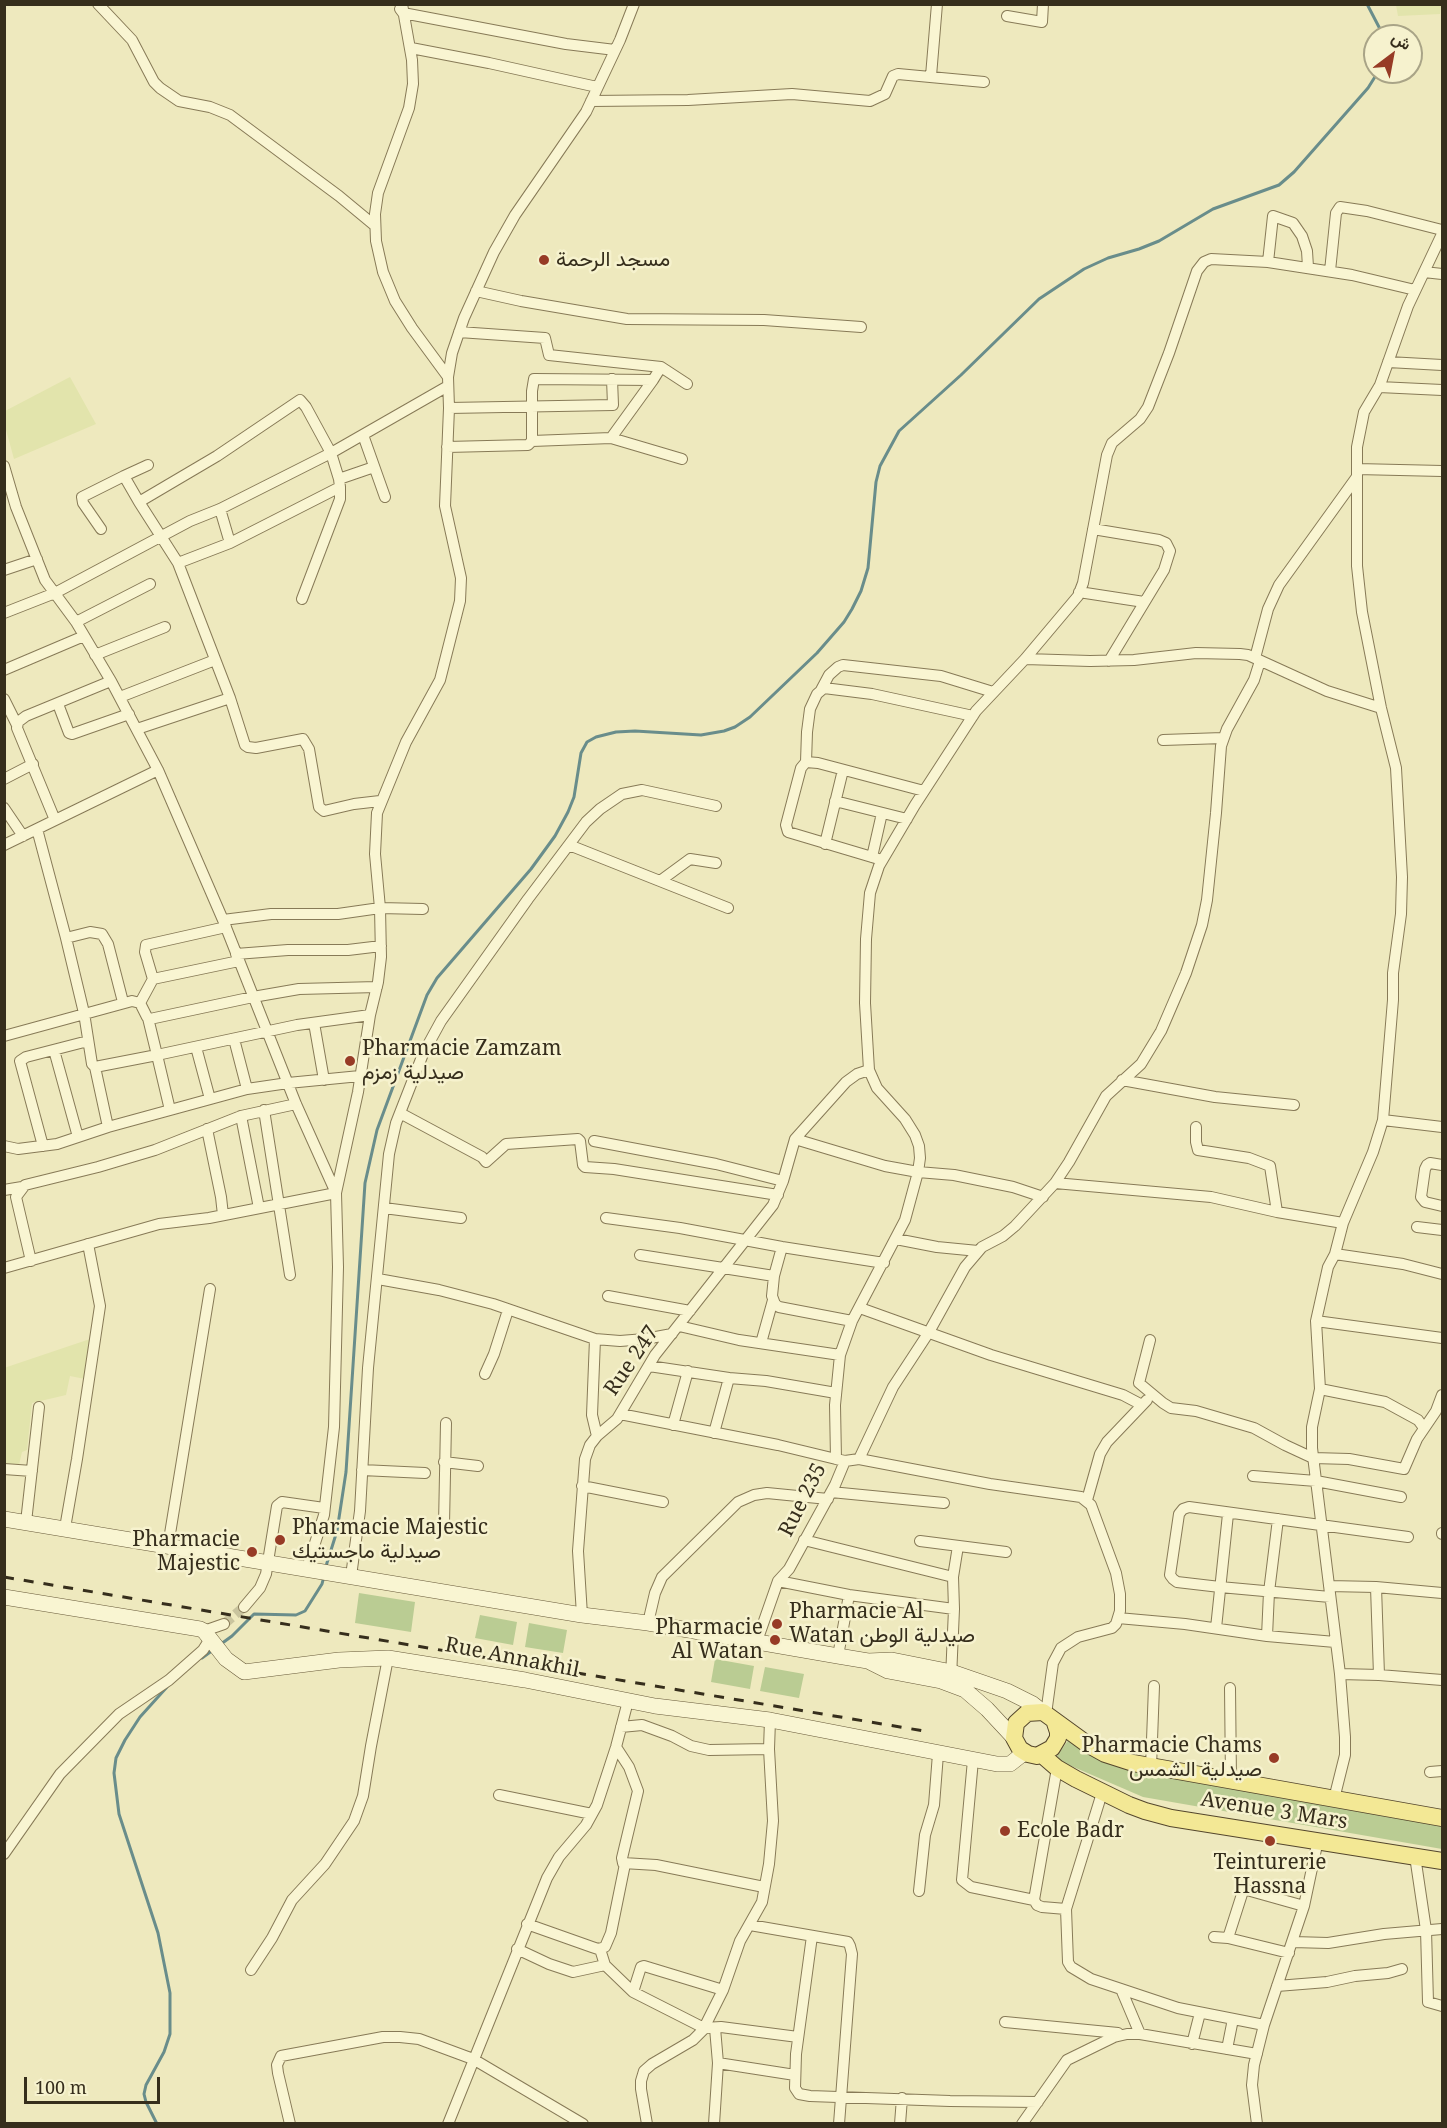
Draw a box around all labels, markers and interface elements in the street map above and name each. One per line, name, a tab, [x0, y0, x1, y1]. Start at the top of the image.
north arrow	[1363, 24, 1423, 84]
text: ش	[1387, 26, 1415, 55]
place label: مسجد الرحمة	[556, 247, 670, 273]
marker: مسجد الرحمة	[537, 253, 551, 267]
place label: Pharmacie Zamzam صيدلية زمزم	[362, 1036, 562, 1086]
marker: Pharmacie Zamzam صيدلية زمزم	[343, 1054, 357, 1068]
street label: Rue 247	[599, 1321, 665, 1401]
street label: Rue 235	[774, 1459, 832, 1541]
place label: Pharmacie Majestic صيدلية ماجستيك	[292, 1515, 488, 1565]
place label: Pharmacie Majestic	[132, 1527, 240, 1577]
marker: Pharmacie Majestic صيدلية ماجستيك	[273, 1533, 287, 1547]
marker: Pharmacie Majestic	[245, 1545, 259, 1559]
place label: Pharmacie Al Watan صيدلية الوطن	[789, 1599, 975, 1649]
place label: Pharmacie Al Watan	[655, 1615, 763, 1665]
marker: Pharmacie Al Watan صيدلية الوطن	[770, 1617, 784, 1631]
street label: Rue Annakhil	[443, 1633, 581, 1683]
marker: Pharmacie Al Watan	[768, 1633, 782, 1647]
place label: Pharmacie Chams صيدلية الشمس	[1081, 1733, 1262, 1783]
marker: Pharmacie Chams صيدلية الشمس	[1267, 1751, 1281, 1765]
street label: Avenue 3 Mars	[1199, 1787, 1349, 1835]
place label: Ecole Badr	[1017, 1818, 1124, 1844]
marker: Ecole Badr	[998, 1824, 1012, 1838]
marker: Teinturerie Hassna	[1263, 1834, 1277, 1848]
place label: Teinturerie Hassna	[1213, 1850, 1327, 1900]
scale bar	[27, 2065, 164, 2103]
text: 100 m	[35, 2075, 87, 2099]

